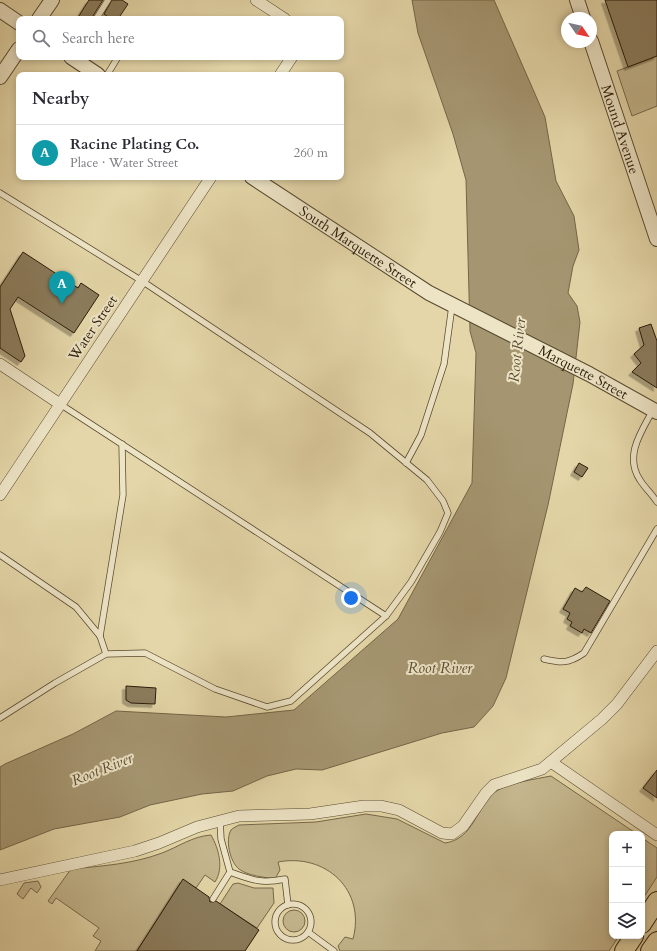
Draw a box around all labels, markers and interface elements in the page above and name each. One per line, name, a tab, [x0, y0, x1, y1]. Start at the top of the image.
north arrow	[561, 12, 597, 48]
search box	[16, 16, 344, 60]
icon: search	[30, 27, 52, 49]
text: Search here	[62, 28, 135, 48]
street label: Mound Avenue	[597, 82, 644, 176]
text: Nearby	[32, 87, 89, 110]
text: Racine Plating Co.	[70, 134, 199, 154]
text: A	[40, 144, 50, 162]
text: 260 m	[294, 144, 328, 162]
text: Place · Water Street	[70, 154, 178, 172]
street label: South Marquette Street	[296, 201, 421, 292]
pin: A	[49, 271, 75, 304]
street label: Water Street	[64, 291, 122, 365]
water label: Root River	[504, 316, 530, 383]
street label: Marquette Street	[535, 341, 632, 404]
your location	[341, 588, 361, 608]
water label: Root River	[408, 658, 473, 678]
water label: Root River	[68, 747, 137, 790]
map controls	[609, 831, 645, 939]
button: +	[609, 831, 645, 867]
button: −	[609, 867, 645, 903]
button: layers	[609, 903, 645, 939]

